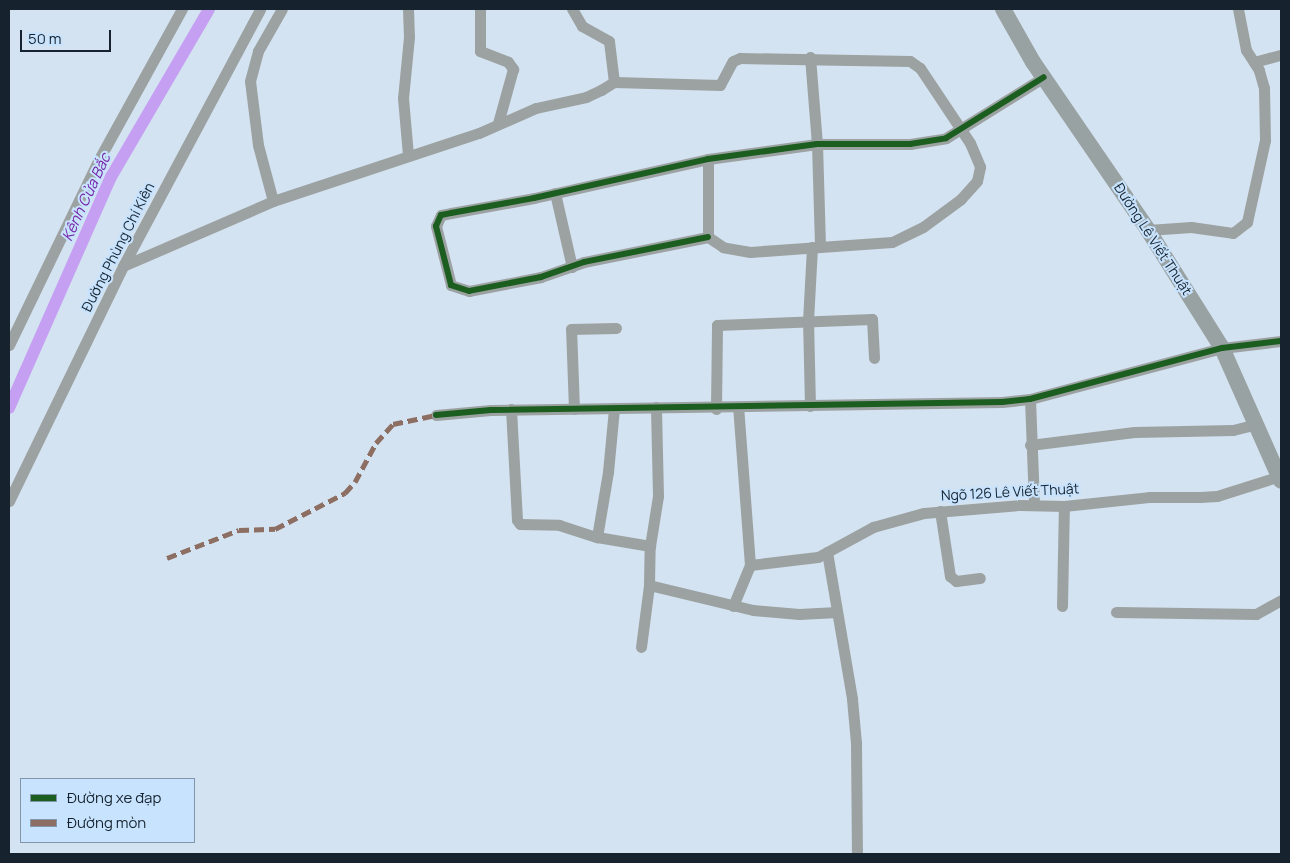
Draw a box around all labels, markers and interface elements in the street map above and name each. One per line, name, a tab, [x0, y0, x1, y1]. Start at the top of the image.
scale bar	[22, 20, 114, 52]
text: 50 m	[28, 28, 62, 49]
water label: Kênh Cửa Bắc	[58, 150, 114, 244]
street label: Đường Phùng Chí Kiên	[78, 180, 158, 314]
street label: Đường Lê Viết Thuật	[1111, 180, 1195, 298]
street label: Ngõ 126 Lê Viết Thuật	[940, 480, 1080, 504]
legend	[20, 778, 195, 843]
text: Đường xe đạp	[67, 787, 161, 808]
text: Đường mòn	[67, 812, 146, 833]

